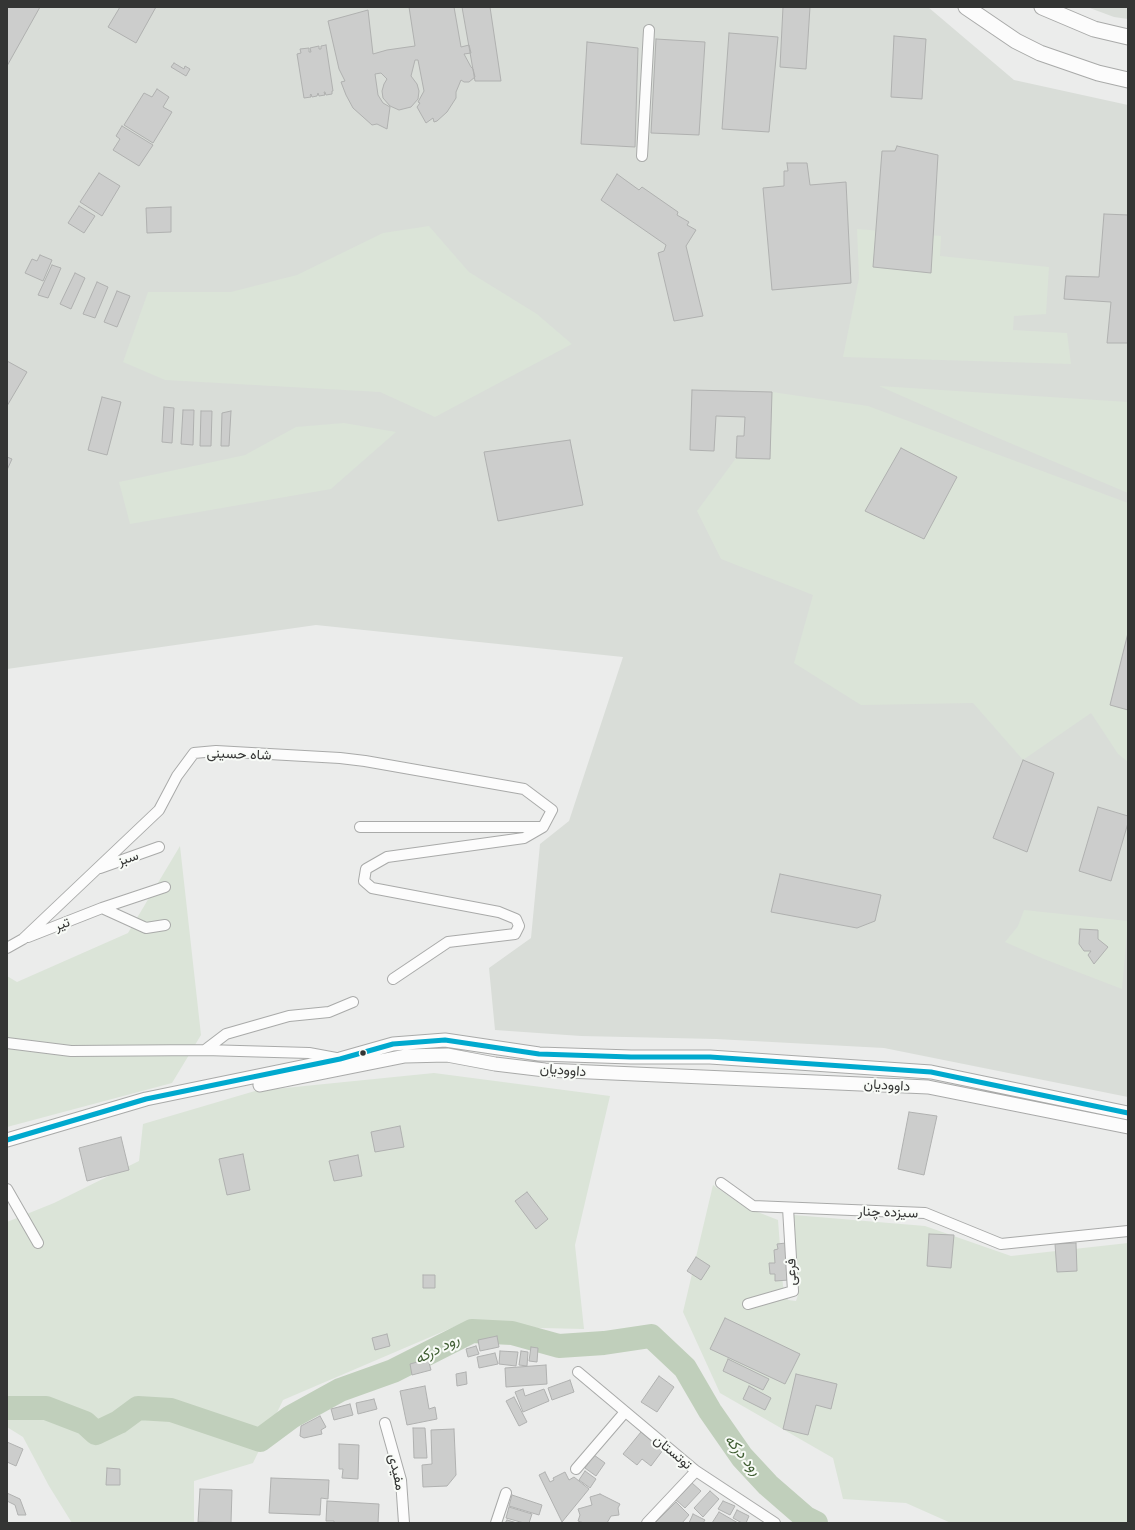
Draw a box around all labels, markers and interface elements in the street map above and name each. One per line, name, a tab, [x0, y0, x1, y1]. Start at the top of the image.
street label: شاه حسینی	[206, 744, 272, 764]
street label: سبز	[115, 847, 141, 869]
street label: تیر	[52, 913, 72, 935]
unlabelled marker	[358, 1048, 368, 1058]
street label: داوودیان	[539, 1060, 587, 1080]
street label: داوودیان	[863, 1075, 911, 1095]
street label: سیزده چنار	[858, 1203, 918, 1221]
street label: فرعی	[782, 1258, 800, 1286]
water label: رود درکه	[412, 1330, 462, 1368]
street label: توتستان	[650, 1431, 696, 1473]
water label: رود درکه	[721, 1431, 765, 1479]
street label: مفیدی	[385, 1452, 409, 1492]

